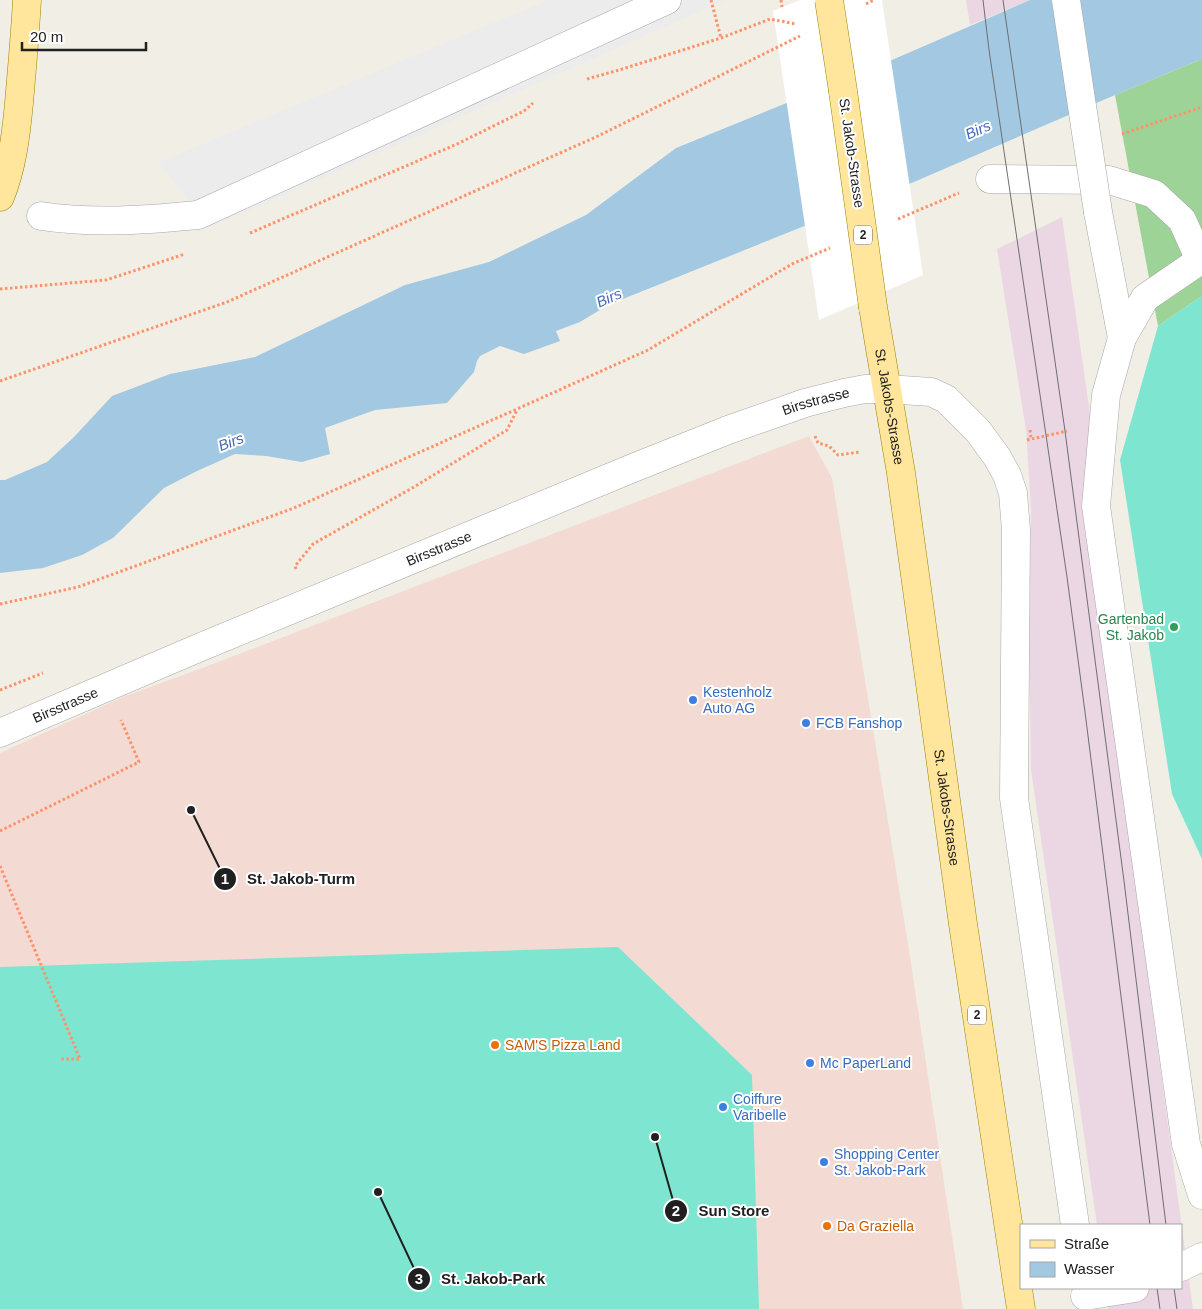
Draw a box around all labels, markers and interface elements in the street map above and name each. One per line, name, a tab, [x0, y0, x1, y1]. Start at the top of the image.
scale bar	[22, 20, 146, 52]
text: 20 m	[30, 28, 63, 45]
street label: St. Jakob-Strasse	[836, 97, 868, 209]
water label: Birs	[963, 116, 994, 143]
road number: 2	[854, 226, 872, 244]
water label: Birs	[594, 284, 625, 311]
street label: St. Jakobs-Strasse	[872, 347, 907, 466]
street label: Birsstrasse	[780, 384, 851, 418]
water label: Birs	[216, 429, 246, 454]
street label: Birsstrasse	[404, 528, 474, 569]
place label: Gartenbad St. Jakob	[1098, 611, 1164, 643]
marker: Gartenbad St. Jakob	[1168, 621, 1180, 633]
street label: Birsstrasse	[30, 684, 100, 726]
place label: Kestenholz Auto AG	[703, 684, 772, 716]
marker: Kestenholz Auto AG	[687, 694, 699, 706]
place label: FCB Fanshop	[816, 715, 903, 731]
marker: FCB Fanshop	[800, 717, 812, 729]
street label: St. Jakobs-Strasse	[931, 748, 963, 867]
callout: St. Jakob-Turm	[212, 864, 366, 894]
text: 1	[221, 870, 229, 887]
text: St. Jakob-Turm	[247, 870, 355, 887]
road number: 2	[968, 1006, 986, 1024]
place label: SAM'S Pizza Land	[505, 1037, 621, 1053]
marker: SAM'S Pizza Land	[489, 1039, 501, 1051]
place label: Mc PaperLand	[820, 1055, 911, 1071]
marker: Mc PaperLand	[804, 1057, 816, 1069]
place label: Coiffure Varibelle	[733, 1091, 787, 1123]
marker: Coiffure Varibelle	[717, 1101, 729, 1113]
place label: Shopping Center St. Jakob-Park	[834, 1146, 939, 1178]
marker: Shopping Center St. Jakob-Park	[818, 1156, 830, 1168]
callout: Sun Store	[664, 1196, 780, 1226]
text: 2	[672, 1202, 680, 1219]
text: Sun Store	[699, 1202, 769, 1219]
place label: Da Graziella	[837, 1218, 914, 1234]
marker: Da Graziella	[821, 1220, 833, 1232]
legend	[1020, 1224, 1182, 1289]
text: Straße	[1064, 1235, 1109, 1252]
text: Wasser	[1064, 1260, 1114, 1277]
callout: St. Jakob-Park	[406, 1264, 556, 1294]
text: 3	[415, 1270, 423, 1287]
text: St. Jakob-Park	[441, 1270, 546, 1287]

